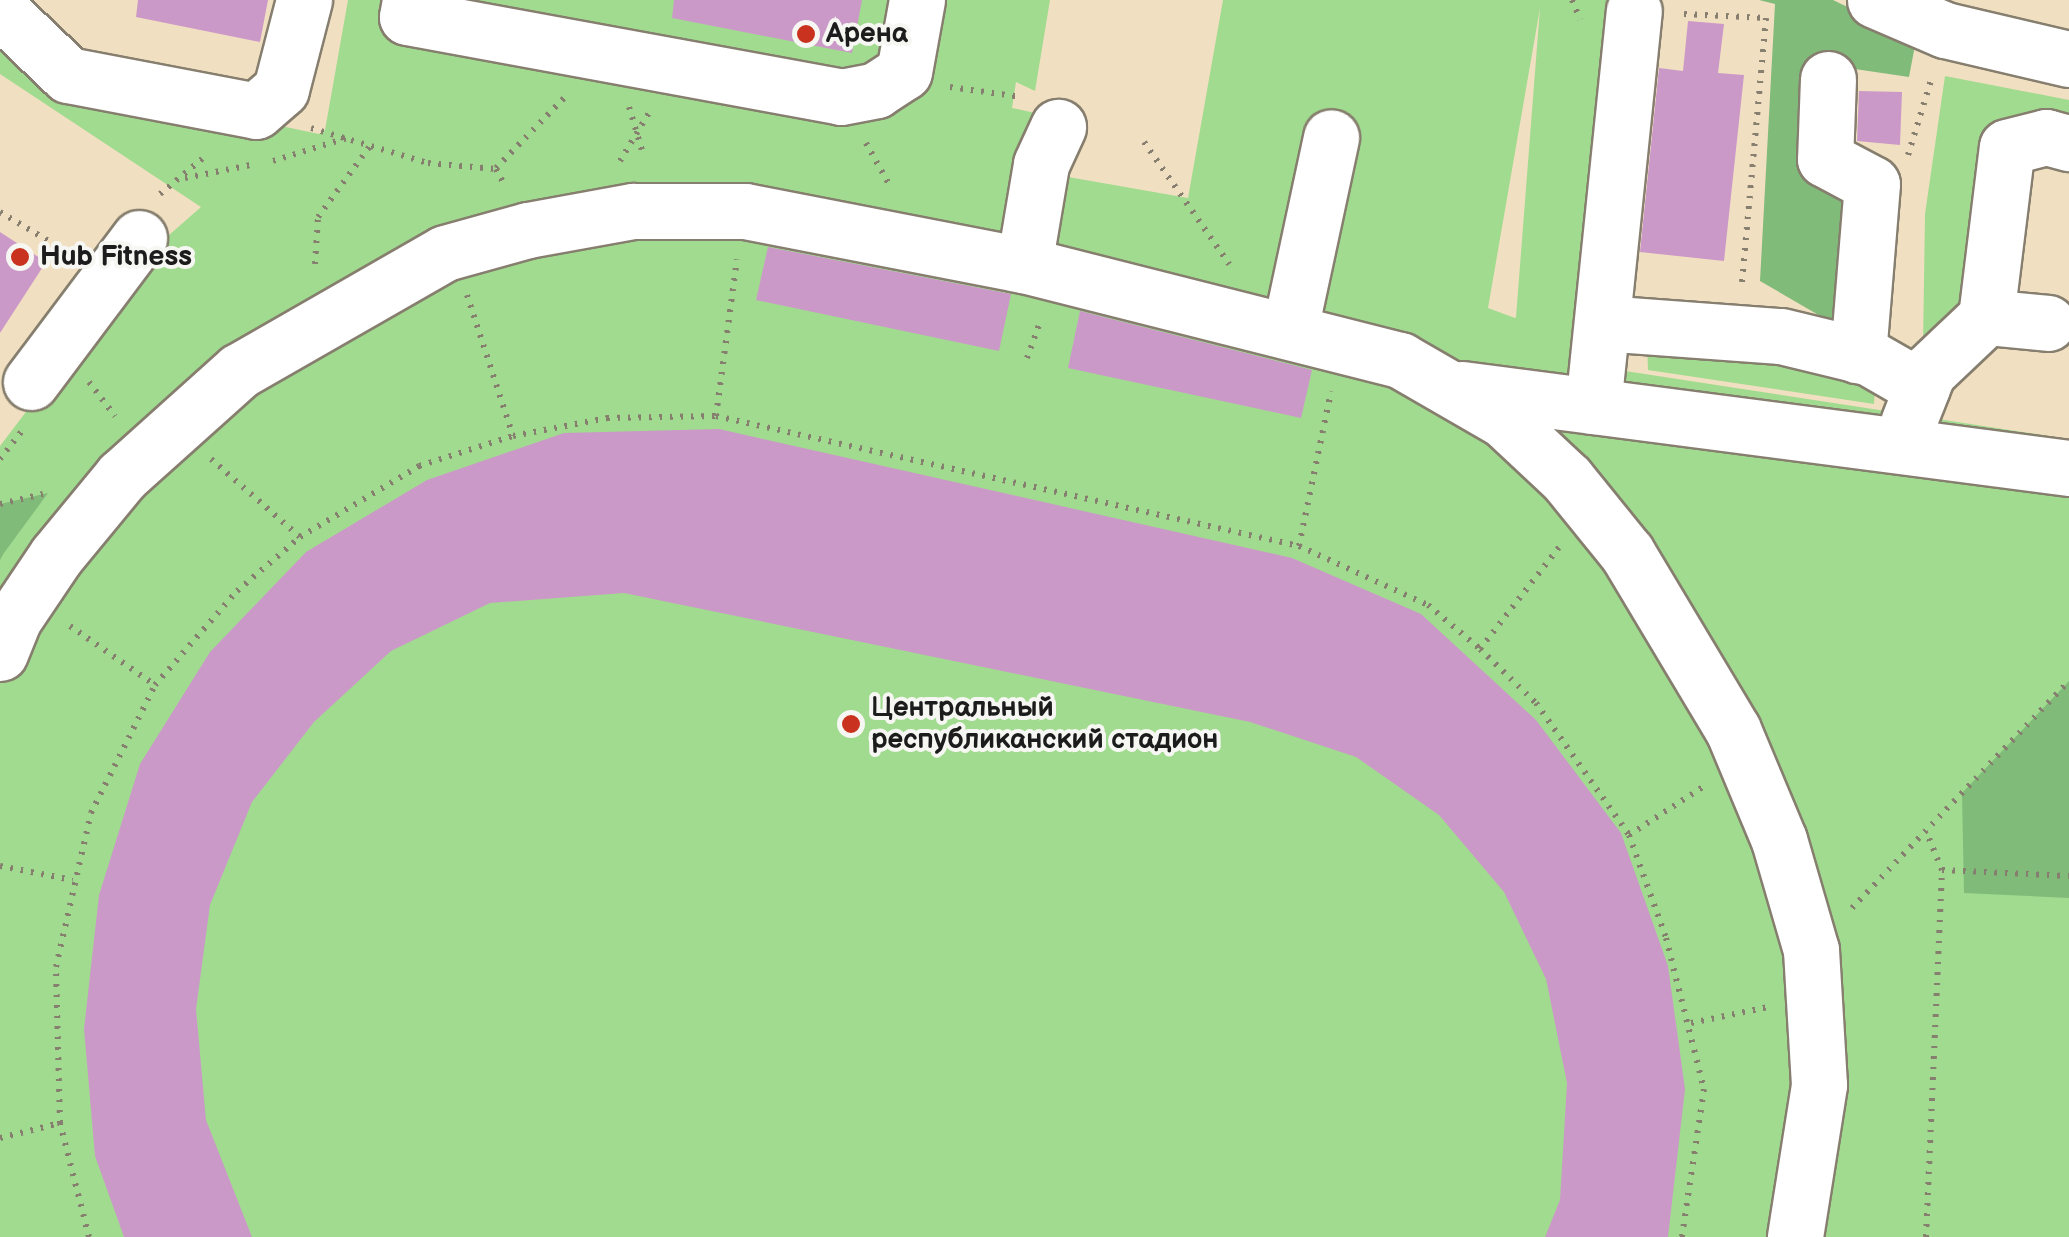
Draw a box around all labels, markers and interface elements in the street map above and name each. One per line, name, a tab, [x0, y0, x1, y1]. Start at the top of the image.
place label: Арена	[826, 17, 908, 51]
marker: Арена	[795, 23, 817, 45]
place label: Hub Fitness	[40, 240, 192, 274]
marker: Hub Fitness	[9, 246, 31, 268]
place label: Центральный республиканский стадион	[871, 691, 1218, 757]
marker: Центральный республиканский стадион	[840, 713, 862, 735]

